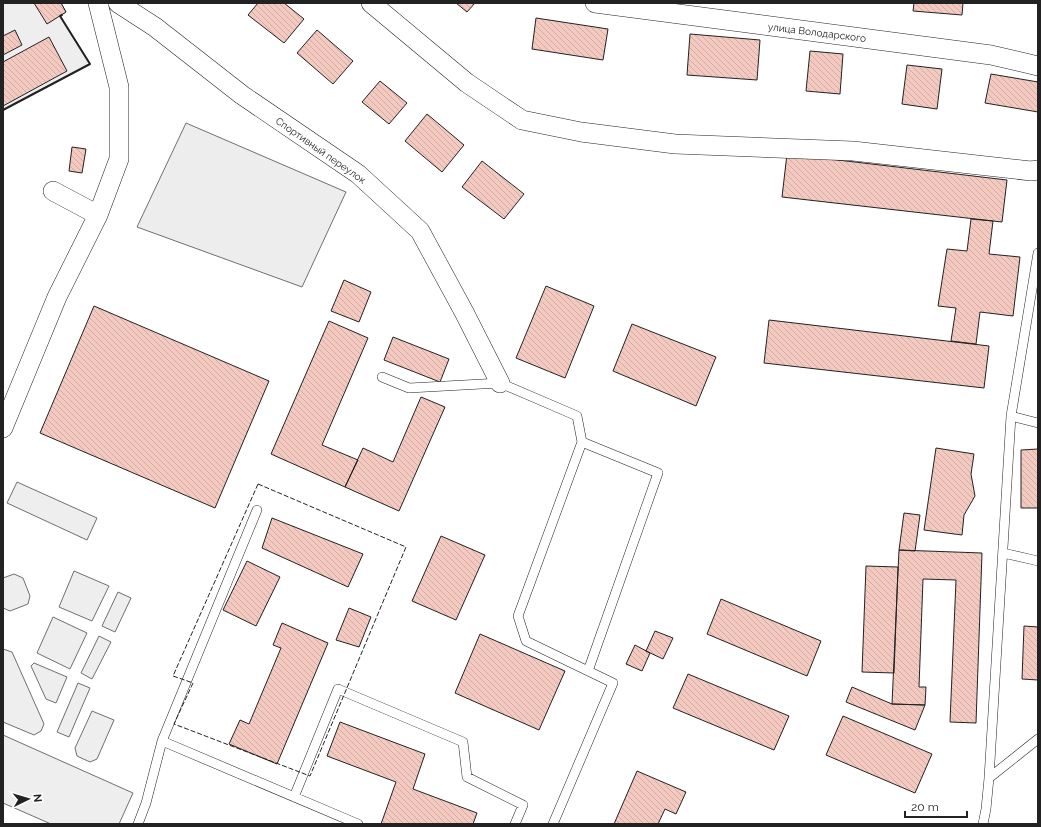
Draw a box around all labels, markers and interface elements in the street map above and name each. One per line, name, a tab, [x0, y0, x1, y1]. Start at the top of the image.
street label: улица Володарского	[767, 21, 867, 44]
street label: Спортивный переулок	[274, 115, 368, 186]
north arrow	[8, 779, 48, 819]
text: N	[31, 793, 44, 803]
scale bar	[905, 793, 967, 819]
text: 20 m	[911, 800, 939, 814]

